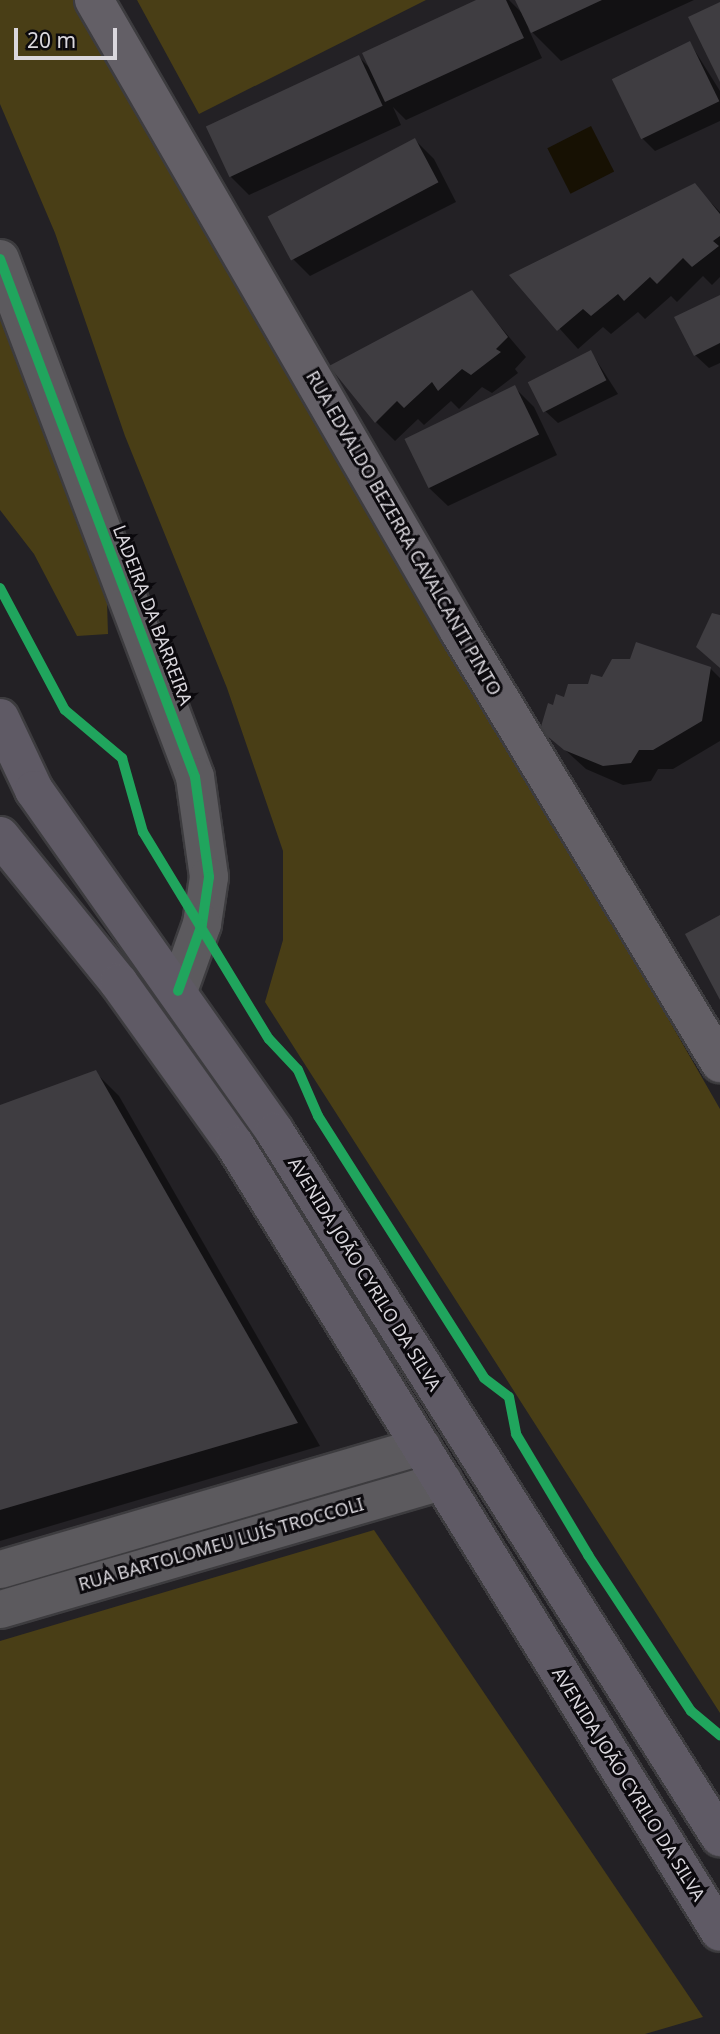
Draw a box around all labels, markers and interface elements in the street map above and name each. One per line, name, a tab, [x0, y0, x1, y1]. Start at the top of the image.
scale bar	[18, 14, 121, 58]
text: 20 m	[27, 26, 76, 54]
street label: RUA EDVALDO BEZERRA CAVALCANTI PINTO	[302, 367, 506, 699]
street label: LADEIRA DA BARREIRA	[109, 522, 197, 708]
street label: AVENIDA JOÃO CYRILO DA SILVA	[284, 1153, 446, 1395]
street label: RUA BARTOLOMEU LUÍS TROCCOLI	[76, 1493, 366, 1595]
street label: AVENIDA JOÃO CYRILO DA SILVA	[548, 1663, 710, 1905]

